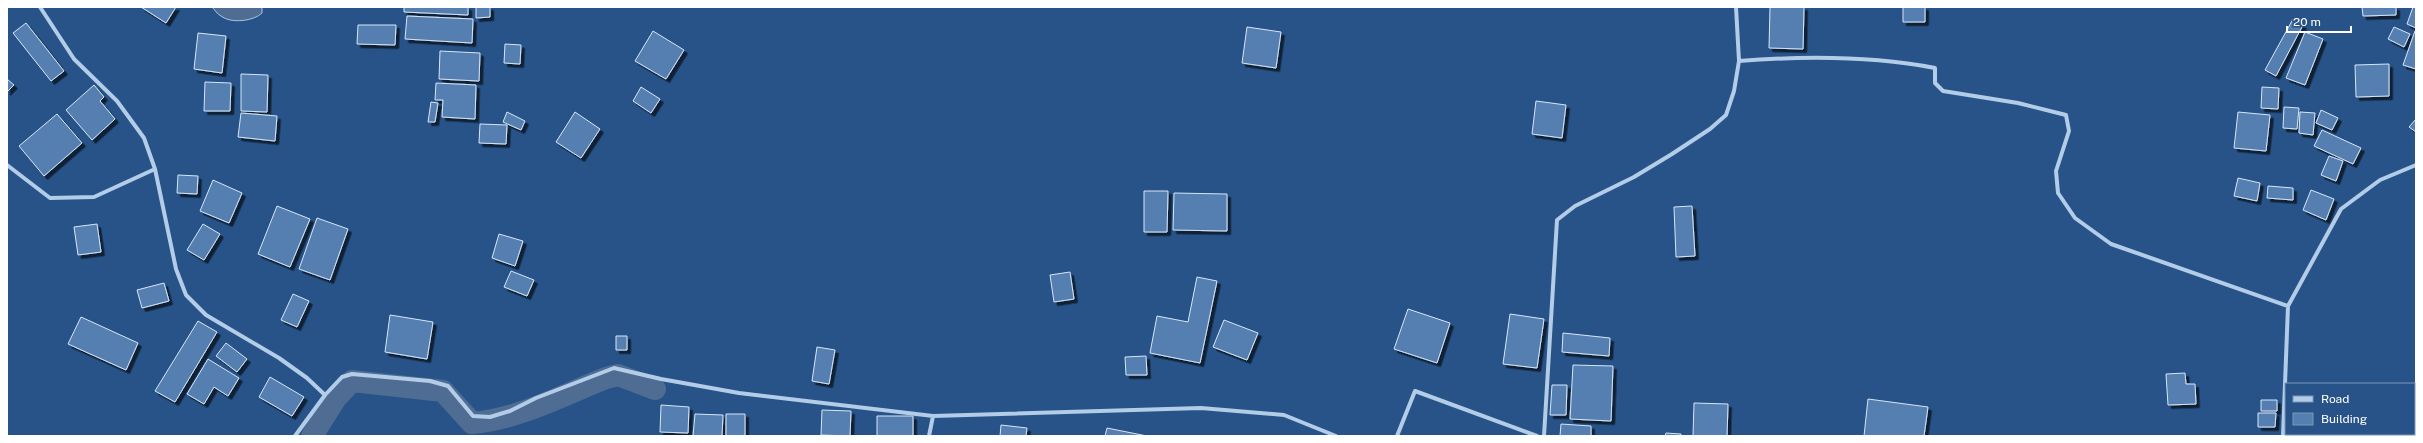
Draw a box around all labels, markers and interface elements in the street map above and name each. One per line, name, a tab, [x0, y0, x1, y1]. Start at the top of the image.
scale bar	[2287, 8, 2351, 34]
text: 20 m	[2293, 15, 2321, 29]
legend	[2285, 383, 2415, 435]
text: Road	[2321, 392, 2349, 406]
text: Building	[2321, 412, 2367, 426]

